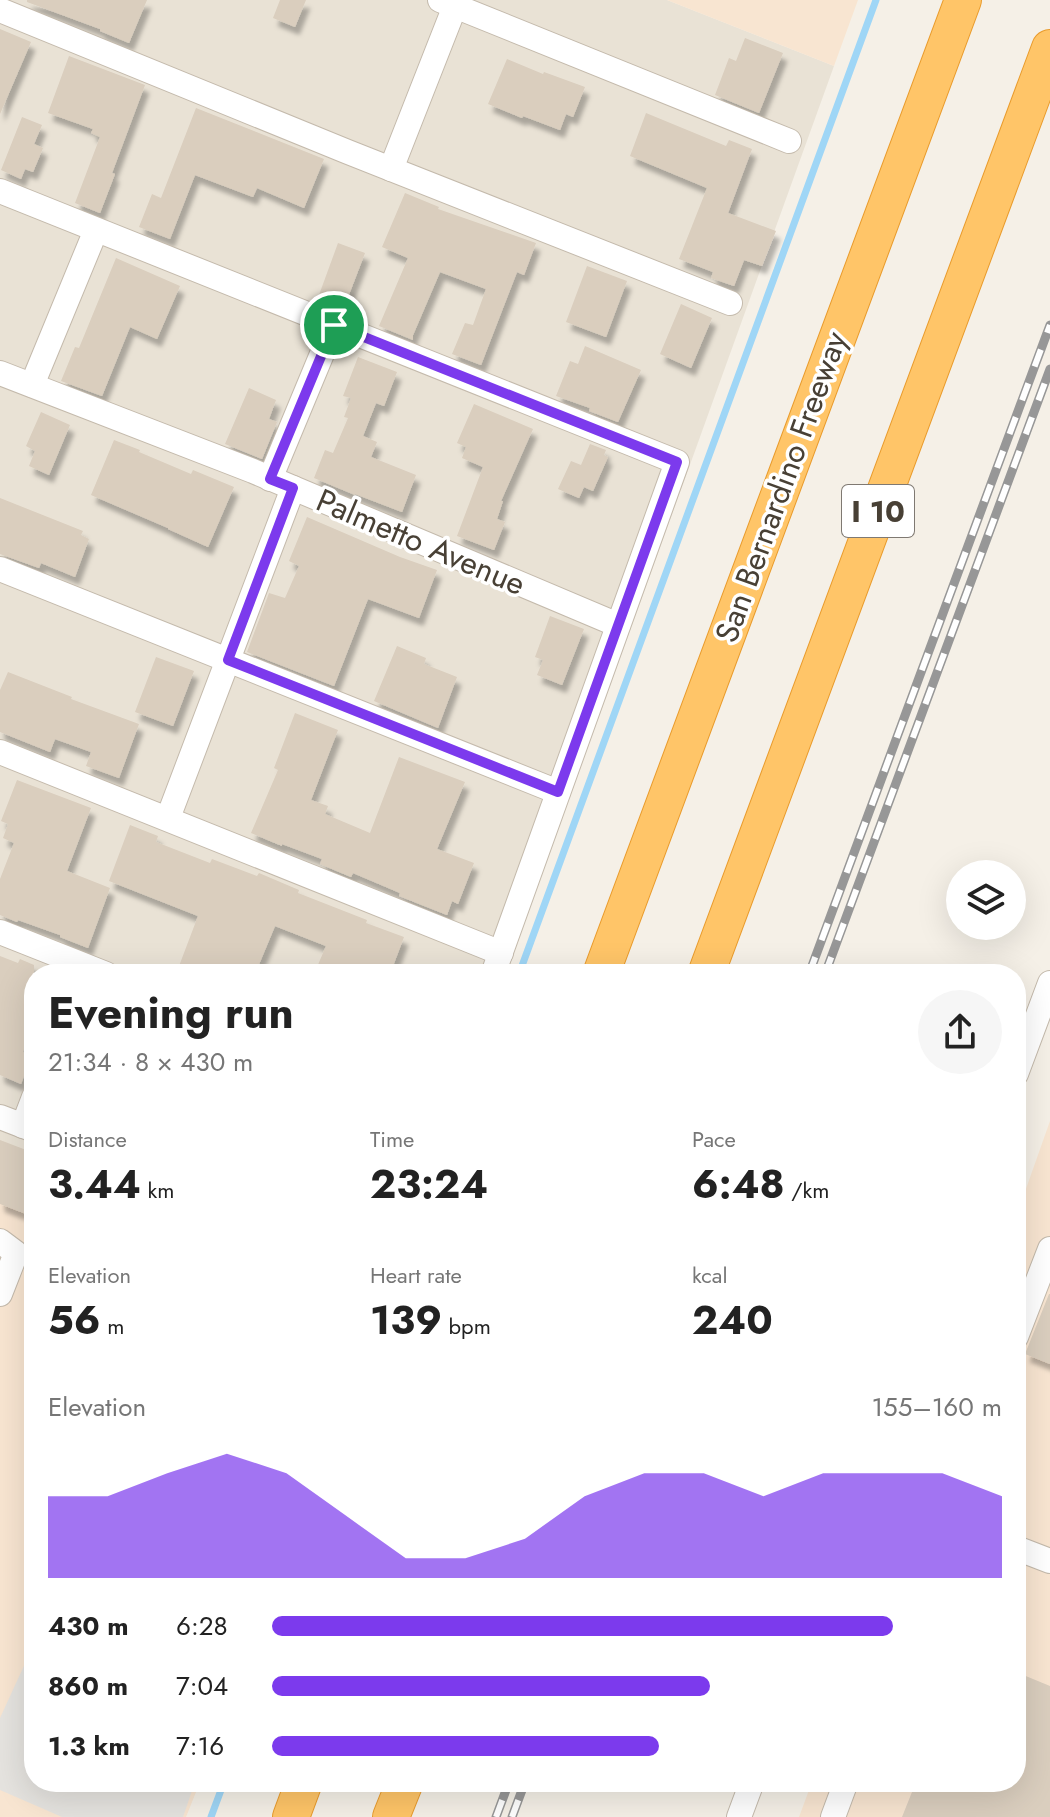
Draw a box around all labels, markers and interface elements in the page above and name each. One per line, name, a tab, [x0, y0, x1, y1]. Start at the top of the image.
pin	[300, 291, 368, 359]
icon: arrive	[312, 303, 356, 347]
street label: San Bernardino Freeway	[703, 324, 859, 649]
street label: Palmetto Avenue	[309, 477, 533, 607]
road number: I 10	[842, 485, 914, 537]
map controls	[946, 860, 1026, 940]
button: layers	[946, 860, 1026, 940]
text: Evening run	[48, 981, 294, 1045]
button: share	[918, 990, 1002, 1074]
text: 21:34 · 8 × 430 m	[48, 1043, 253, 1081]
text: Distance	[48, 1123, 127, 1155]
text: Time	[370, 1123, 414, 1155]
text: Pace	[692, 1123, 736, 1155]
text: 3.44	[48, 1155, 141, 1213]
text: 23:24	[370, 1155, 488, 1213]
text: 6:48	[692, 1155, 785, 1213]
text: km	[141, 1174, 174, 1206]
text: /km	[785, 1174, 829, 1206]
text: Elevation	[48, 1259, 131, 1291]
text: Heart rate	[370, 1259, 462, 1291]
text: kcal	[692, 1259, 728, 1291]
text: 56	[48, 1291, 101, 1349]
text: 139	[370, 1291, 442, 1349]
text: 240	[692, 1291, 773, 1349]
text: m	[101, 1310, 124, 1342]
text: bpm	[442, 1310, 491, 1342]
text: Elevation	[48, 1388, 146, 1426]
text: 155–160 m	[871, 1388, 1002, 1426]
text: 430 m	[48, 1607, 129, 1645]
text: 6:28	[176, 1607, 228, 1645]
text: 860 m	[48, 1667, 128, 1705]
text: 7:04	[176, 1667, 228, 1705]
text: 1.3 km	[48, 1727, 130, 1765]
text: 7:16	[176, 1727, 224, 1765]

